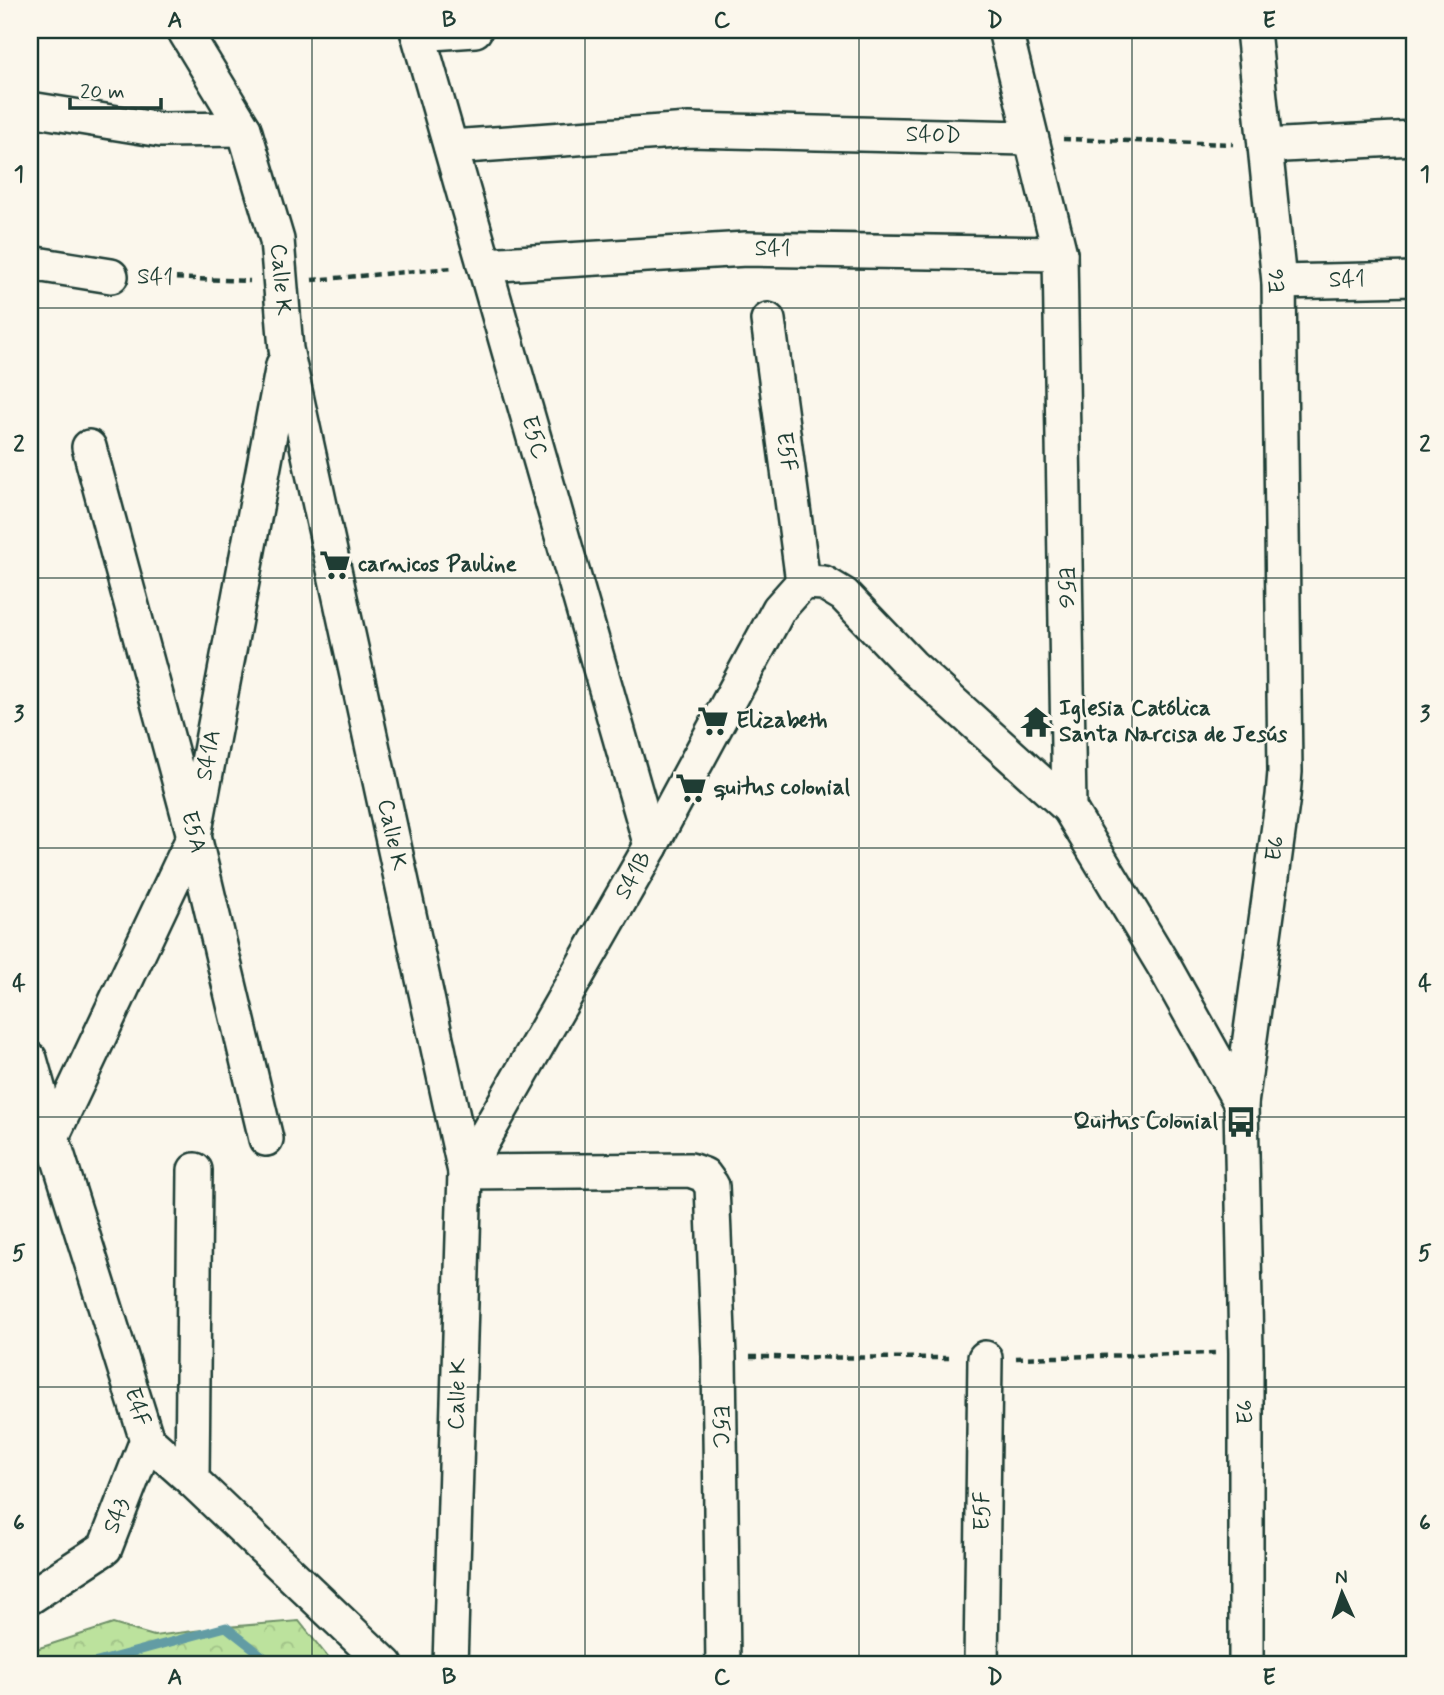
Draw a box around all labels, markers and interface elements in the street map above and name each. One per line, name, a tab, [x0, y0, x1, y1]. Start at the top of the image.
text: A	[167, 6, 183, 36]
text: B	[442, 6, 457, 36]
text: C	[714, 6, 731, 36]
text: D	[987, 6, 1003, 36]
text: E	[1262, 6, 1276, 36]
scale bar	[70, 66, 161, 110]
text: 20 m	[80, 78, 125, 106]
street label: S40D	[905, 120, 961, 151]
text: 1	[14, 160, 24, 190]
text: 1	[1420, 160, 1430, 190]
street label: S41	[754, 234, 791, 265]
street label: Calle K	[262, 242, 298, 317]
street label: S41	[136, 262, 174, 294]
street label: S41	[1329, 265, 1365, 296]
street label: E6	[1262, 268, 1294, 294]
street label: E5C	[513, 412, 554, 463]
text: 2	[13, 430, 25, 460]
street label: E5F	[768, 430, 803, 473]
text: 2	[1419, 430, 1431, 460]
supermarket icon: carnicos Pauline	[318, 548, 352, 582]
place label: carnicos Pauline	[358, 550, 517, 580]
street label: E5G	[1050, 566, 1081, 609]
place label: Iglesia Católica Santa Narcisa de Jesús	[1059, 694, 1288, 750]
text: 3	[14, 700, 25, 730]
text: 3	[1420, 700, 1431, 730]
supermarket icon: Elizabeth	[696, 704, 730, 738]
temple icon: Iglesia Católica Santa Narcisa de Jesús	[1019, 705, 1053, 739]
place label: Elizabeth	[736, 706, 828, 736]
street label: S41A	[190, 727, 229, 783]
supermarket icon: quitus colonial	[674, 771, 708, 805]
place label: quitus colonial	[713, 773, 850, 803]
street label: Calle K	[369, 796, 414, 874]
street label: E5A	[173, 808, 213, 856]
street label: E6	[1259, 834, 1292, 863]
street label: S41B	[608, 846, 660, 905]
text: 4	[12, 969, 26, 999]
text: 4	[1418, 969, 1432, 999]
bus stop icon: Quitus Colonial	[1224, 1105, 1258, 1139]
place label: Quitus Colonial	[1073, 1107, 1218, 1137]
text: 5	[12, 1239, 26, 1269]
text: 5	[1418, 1239, 1432, 1269]
street label: Calle K	[442, 1357, 474, 1430]
street label: E4F	[116, 1384, 157, 1430]
street label: E6	[1231, 1399, 1261, 1425]
street label: E5C	[705, 1404, 735, 1448]
street label: E5F	[968, 1491, 998, 1531]
street label: S43	[97, 1494, 138, 1538]
text: 6	[13, 1509, 25, 1539]
text: 6	[1419, 1509, 1431, 1539]
north arrow	[1308, 1558, 1378, 1628]
text: N	[1334, 1565, 1348, 1590]
text: A	[167, 1663, 183, 1693]
text: B	[442, 1663, 457, 1693]
text: C	[714, 1663, 731, 1693]
text: D	[987, 1663, 1003, 1693]
text: E	[1262, 1663, 1276, 1693]

